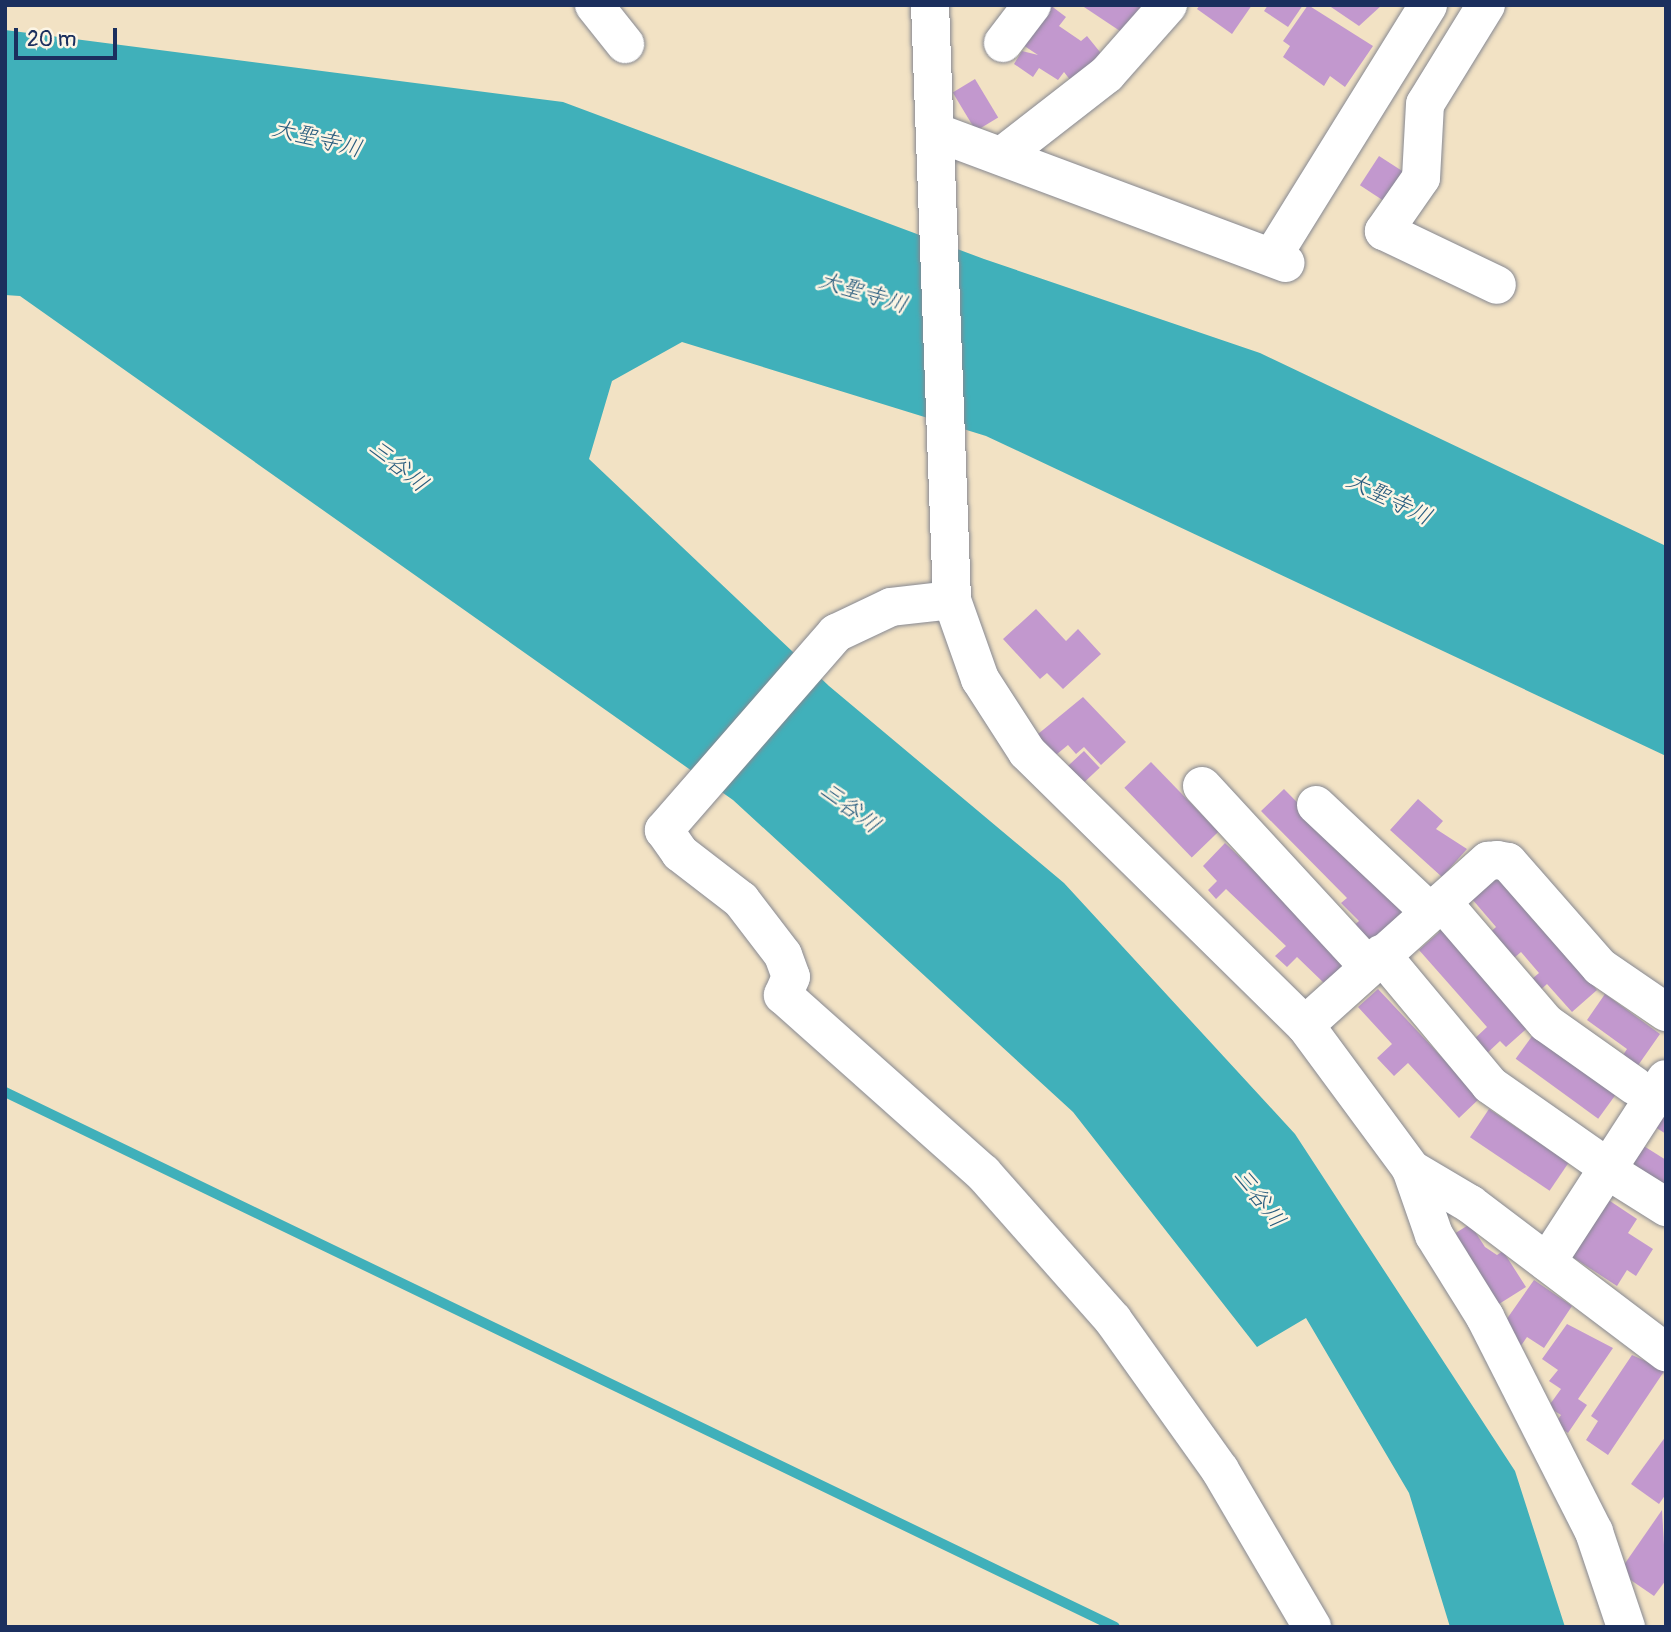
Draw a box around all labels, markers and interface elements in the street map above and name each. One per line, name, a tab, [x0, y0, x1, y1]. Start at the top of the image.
scale bar	[18, 14, 121, 58]
text: 20 m	[27, 26, 76, 53]
water label: 大聖寺川	[269, 114, 365, 164]
water label: 大聖寺川	[815, 266, 911, 320]
water label: 三谷川	[363, 434, 433, 498]
water label: 大聖寺川	[1342, 466, 1436, 532]
water label: 三谷川	[814, 776, 886, 840]
water label: 三谷川	[1227, 1162, 1291, 1234]

